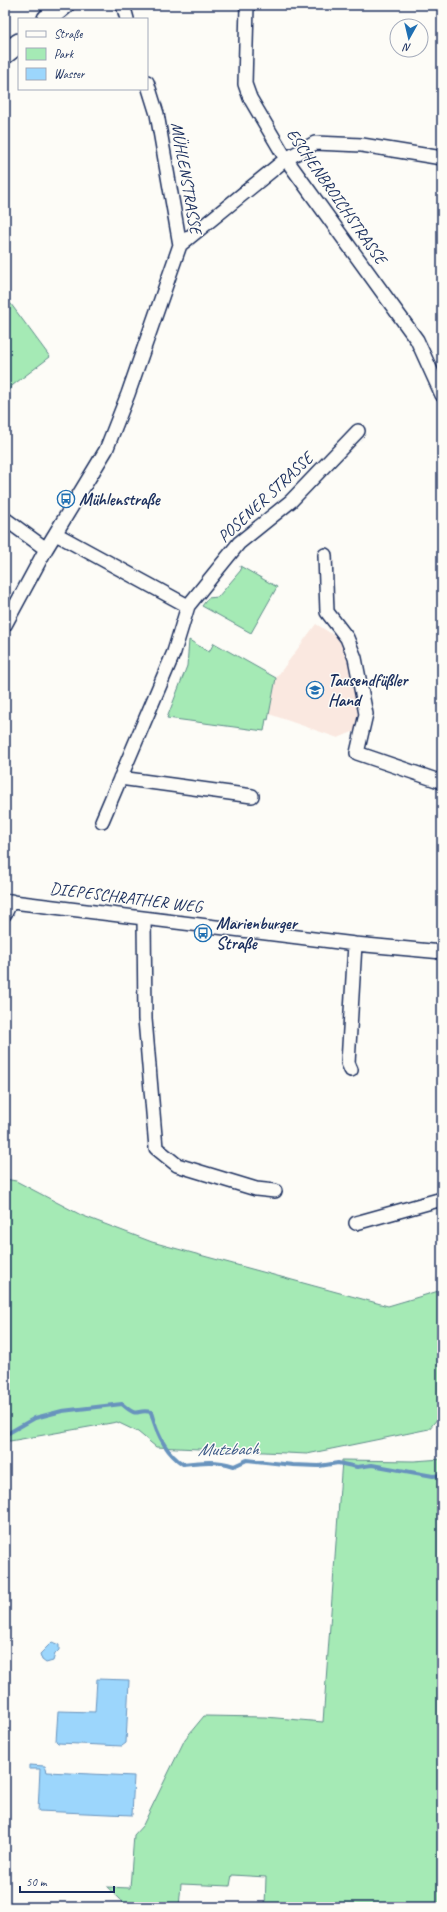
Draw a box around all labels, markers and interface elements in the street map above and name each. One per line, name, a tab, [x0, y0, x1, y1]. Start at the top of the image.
legend	[18, 18, 148, 90]
north arrow	[389, 18, 429, 58]
text: Straße	[54, 26, 83, 42]
text: N	[401, 40, 412, 55]
text: Park	[54, 46, 75, 62]
text: Wasser	[54, 66, 86, 82]
street label: MÜHLENSTRASSE	[166, 121, 207, 238]
street label: ESCHENBROICHSTRASSE	[282, 124, 393, 270]
street label: POSENER STRASSE	[213, 446, 319, 547]
bus stop icon: Mühlenstraße	[56, 489, 76, 509]
place label: Mühlenstraße	[79, 489, 162, 510]
place label: Tausendfüßler Hand	[328, 670, 409, 711]
school or university icon: Tausendfüßler Hand	[305, 680, 325, 700]
street label: DIEPESCHRATHER WEG	[49, 878, 205, 917]
place label: Marienburger Straße	[216, 913, 299, 954]
bus stop icon: Marienburger Straße	[193, 923, 213, 943]
water label: Mutzbach	[197, 1437, 260, 1461]
scale bar	[20, 1868, 114, 1894]
text: 50 m	[26, 1874, 48, 1890]

